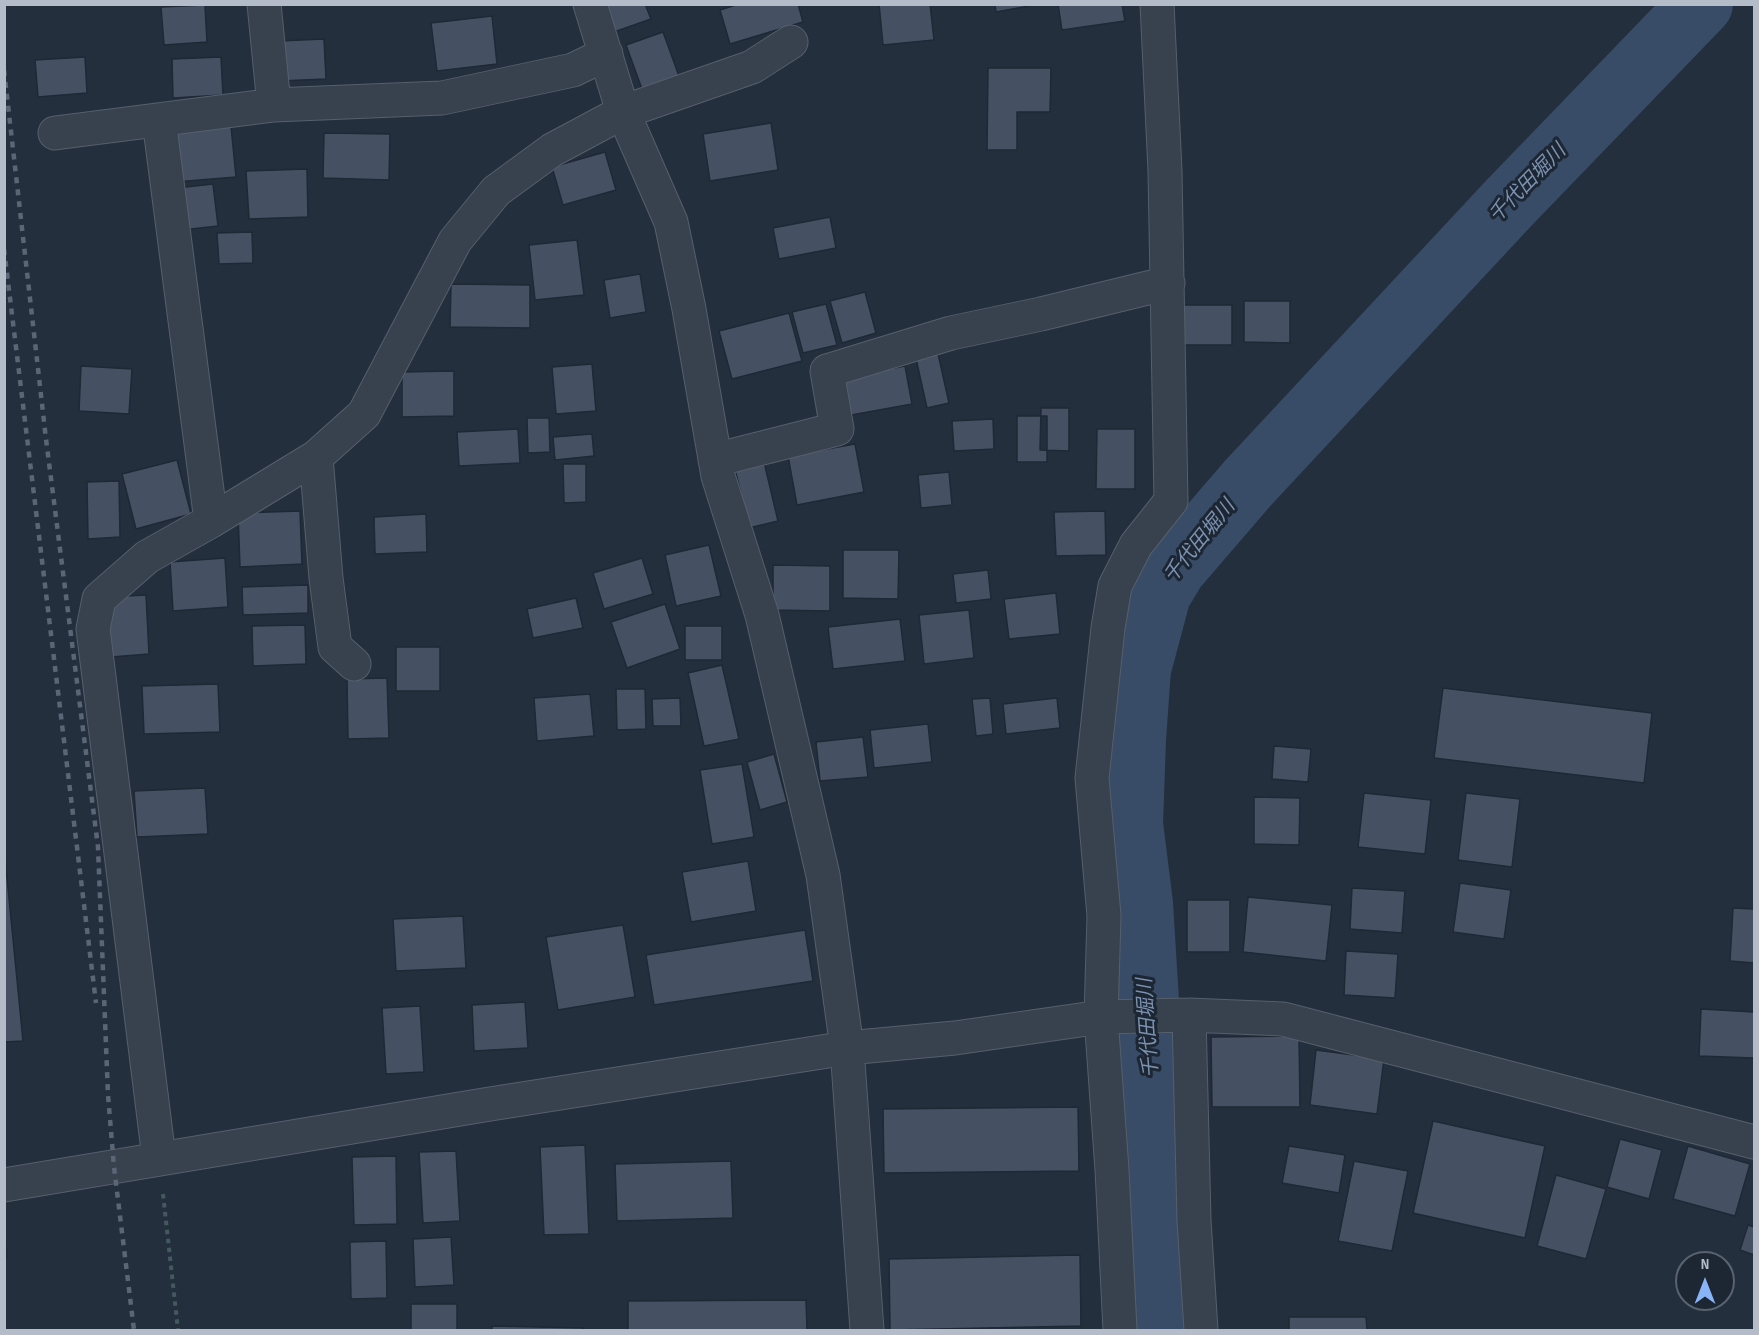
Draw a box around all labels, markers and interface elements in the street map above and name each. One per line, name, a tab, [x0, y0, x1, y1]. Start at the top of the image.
water label: 千代田堀川	[1485, 140, 1571, 228]
water label: 千代田堀川	[1159, 496, 1241, 588]
water label: 千代田堀川	[1134, 977, 1164, 1079]
north arrow	[1675, 1251, 1735, 1311]
text: N	[1701, 1255, 1709, 1274]

